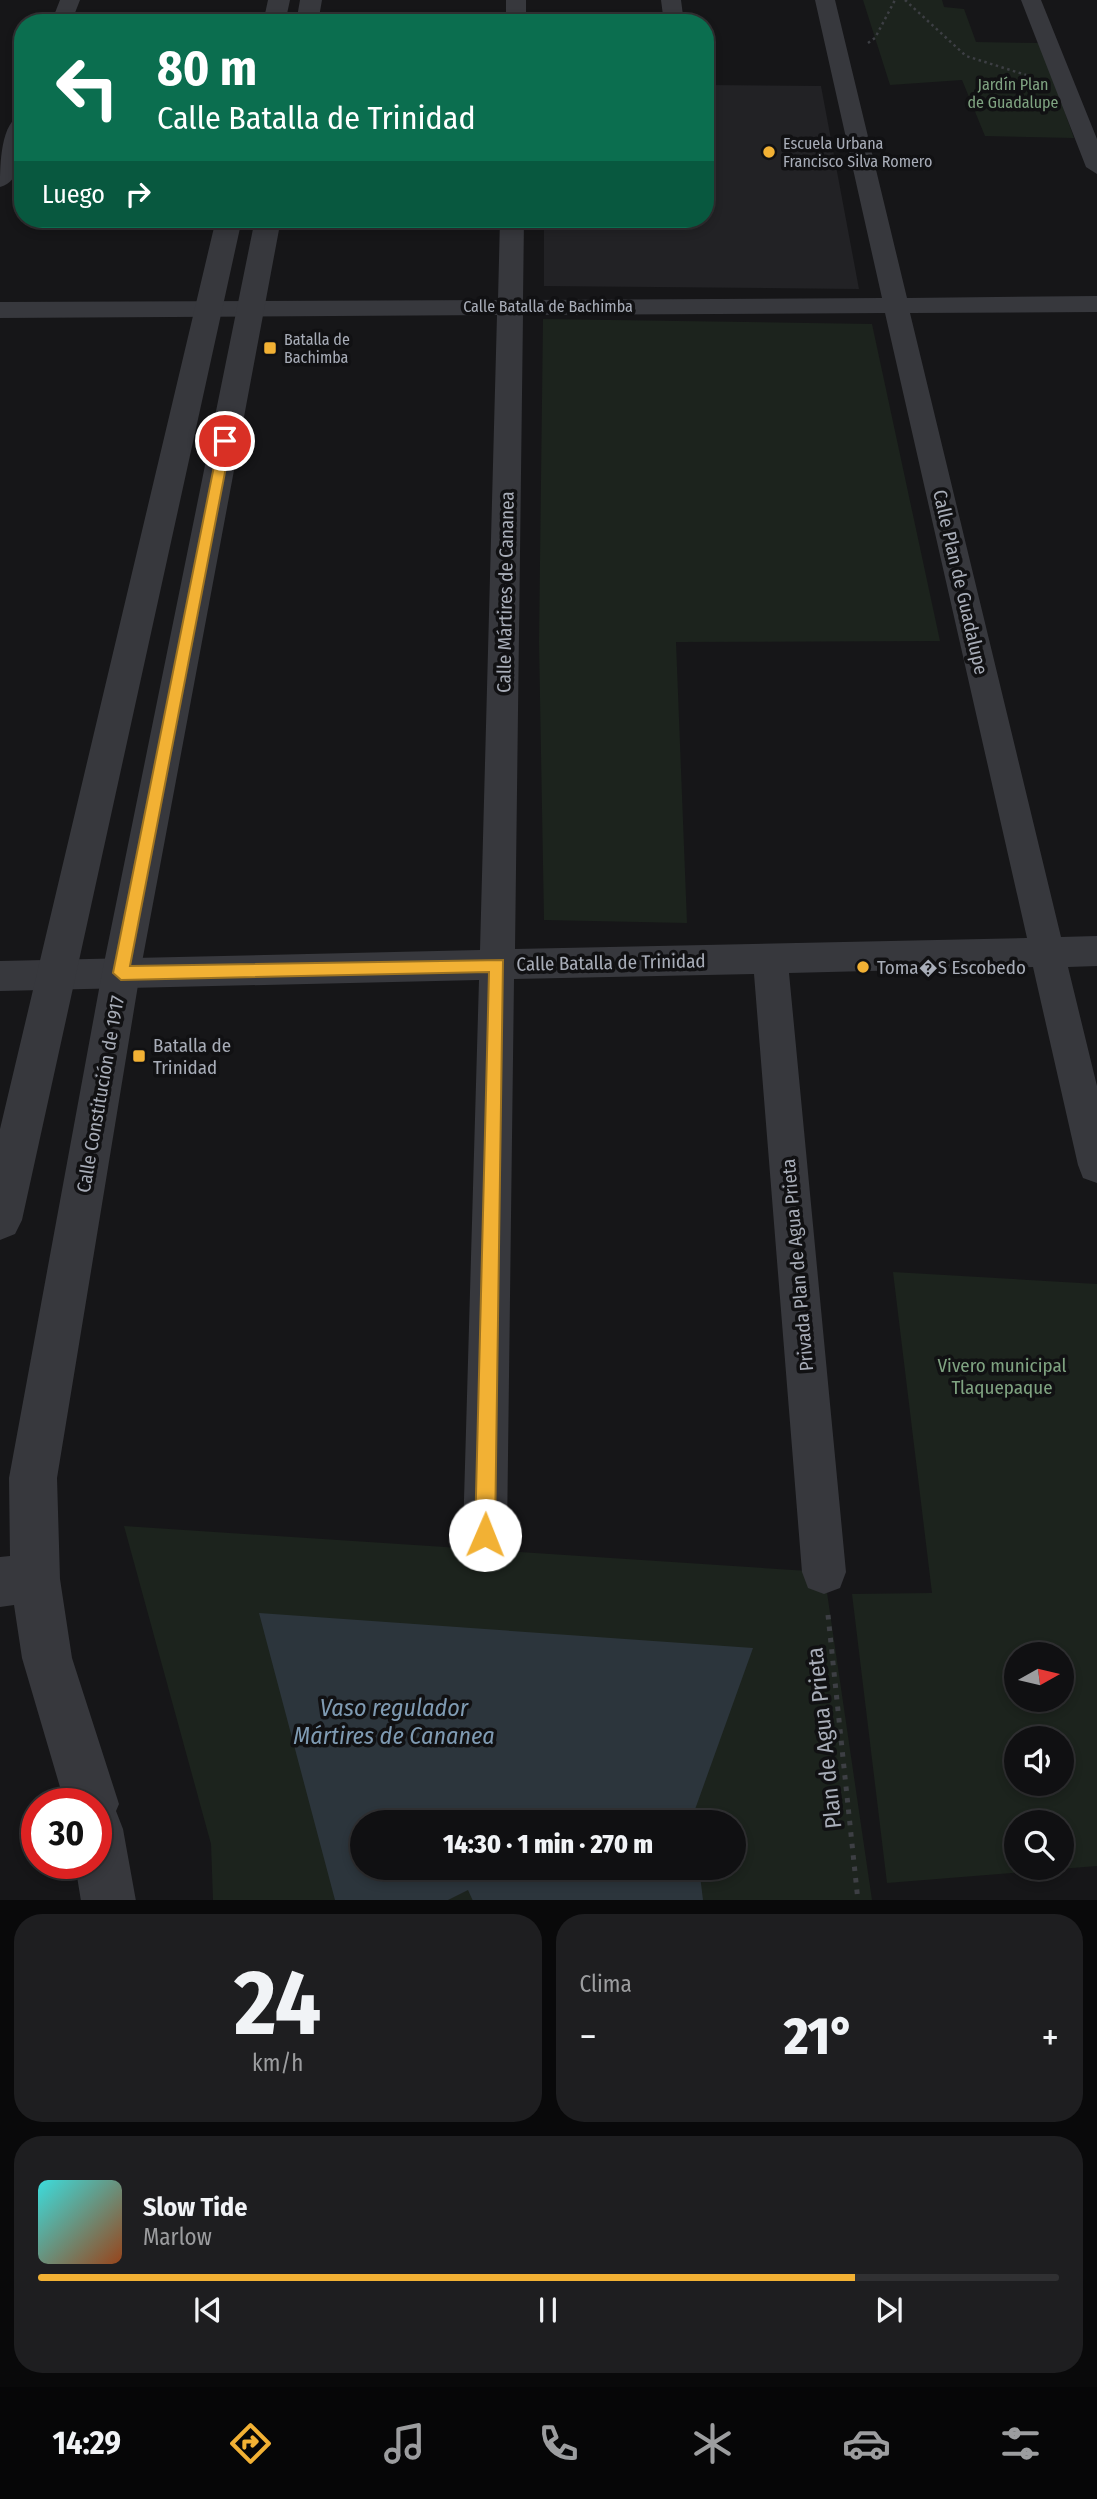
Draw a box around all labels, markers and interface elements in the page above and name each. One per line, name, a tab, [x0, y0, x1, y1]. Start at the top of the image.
text: 80 m	[157, 39, 257, 98]
icon: left	[42, 42, 133, 133]
park label: Jardín Plan de Guadalupe	[968, 75, 1059, 112]
text: Calle Batalla de Trinidad	[157, 99, 476, 137]
place label: Escuela Urbana Francisco Silva Romero	[783, 134, 932, 171]
marker: Escuela Urbana Francisco Silva Romero	[761, 144, 777, 160]
icon: right	[119, 175, 157, 213]
text: Luego	[42, 179, 105, 210]
street label: Calle Batalla de Bachimba	[463, 297, 633, 316]
place label: Batalla de Bachimba	[284, 330, 350, 367]
marker: Batalla de Bachimba	[262, 340, 278, 356]
pin	[195, 411, 255, 471]
icon: arrive	[206, 422, 244, 460]
street label: Calle Plan de Guadalupe	[928, 488, 993, 677]
street label: Calle Mártires de Cananea	[492, 491, 519, 693]
street label: Calle Batalla de Trinidad	[516, 949, 706, 976]
place label: Toma�S Escobedo	[877, 956, 1026, 979]
marker: Toma�S Escobedo	[855, 959, 871, 975]
street label: Calle Constitución de 1917	[72, 993, 129, 1194]
place label: Batalla de Trinidad	[153, 1034, 231, 1079]
marker: Batalla de Trinidad	[131, 1048, 147, 1064]
street label: Privada Plan de Agua Prieta	[777, 1158, 818, 1372]
park label: Vivero municipal Tlaquepaque	[937, 1354, 1067, 1399]
position arrow	[448, 1498, 522, 1572]
north arrow	[1004, 1642, 1074, 1712]
map controls	[1004, 1642, 1074, 1880]
street label: Plan de Agua Prieta	[801, 1646, 847, 1830]
water label: Vaso regulador Mártires de Cananea	[293, 1694, 495, 1750]
button: sound	[1004, 1726, 1074, 1796]
speed limit sign: 30	[21, 1788, 112, 1879]
button: search	[1004, 1810, 1074, 1880]
text: 14:30 · 1 min · 270 m	[443, 1829, 653, 1860]
text: 24	[234, 1949, 321, 2058]
text: Clima	[580, 1970, 632, 1998]
text: 21°	[784, 2005, 854, 2068]
text: −	[580, 2014, 597, 2060]
text: +	[1042, 2014, 1059, 2060]
text: km/h	[252, 2049, 303, 2077]
text: Slow Tide	[143, 2192, 247, 2223]
text: Marlow	[143, 2223, 212, 2251]
icon: previous	[189, 2291, 227, 2329]
icon: pause	[529, 2291, 567, 2329]
icon: next	[870, 2291, 908, 2329]
icon: directions	[226, 2419, 275, 2468]
icon: music	[380, 2419, 429, 2468]
icon: phone	[534, 2419, 583, 2468]
icon: climate	[688, 2419, 737, 2468]
icon: car	[842, 2419, 891, 2468]
icon: filters	[996, 2419, 1045, 2468]
text: 14:29	[52, 2424, 121, 2462]

